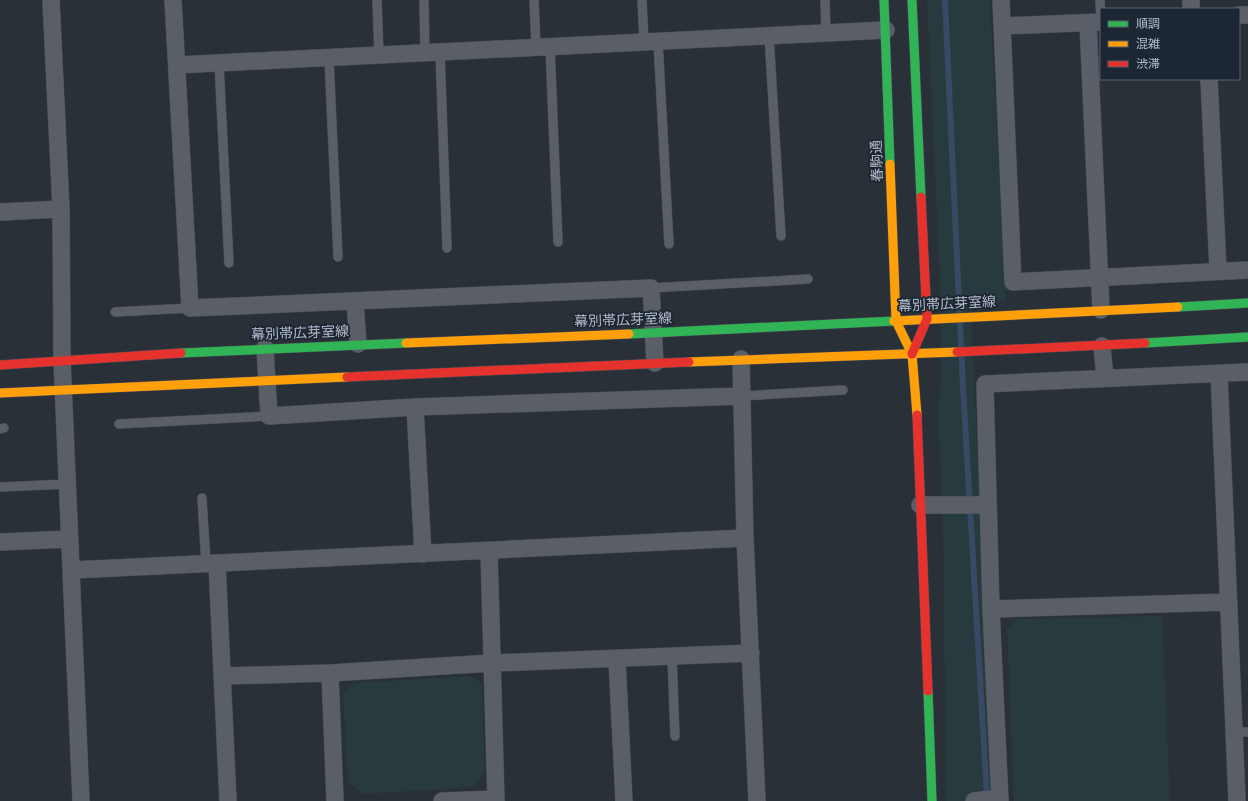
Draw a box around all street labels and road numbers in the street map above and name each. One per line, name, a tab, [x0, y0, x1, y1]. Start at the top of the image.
street label: 春駒通	[868, 140, 886, 182]
street label: 幕別帯広芽室線	[898, 293, 996, 315]
street label: 幕別帯広芽室線	[574, 310, 672, 330]
street label: 幕別帯広芽室線	[251, 323, 349, 343]

